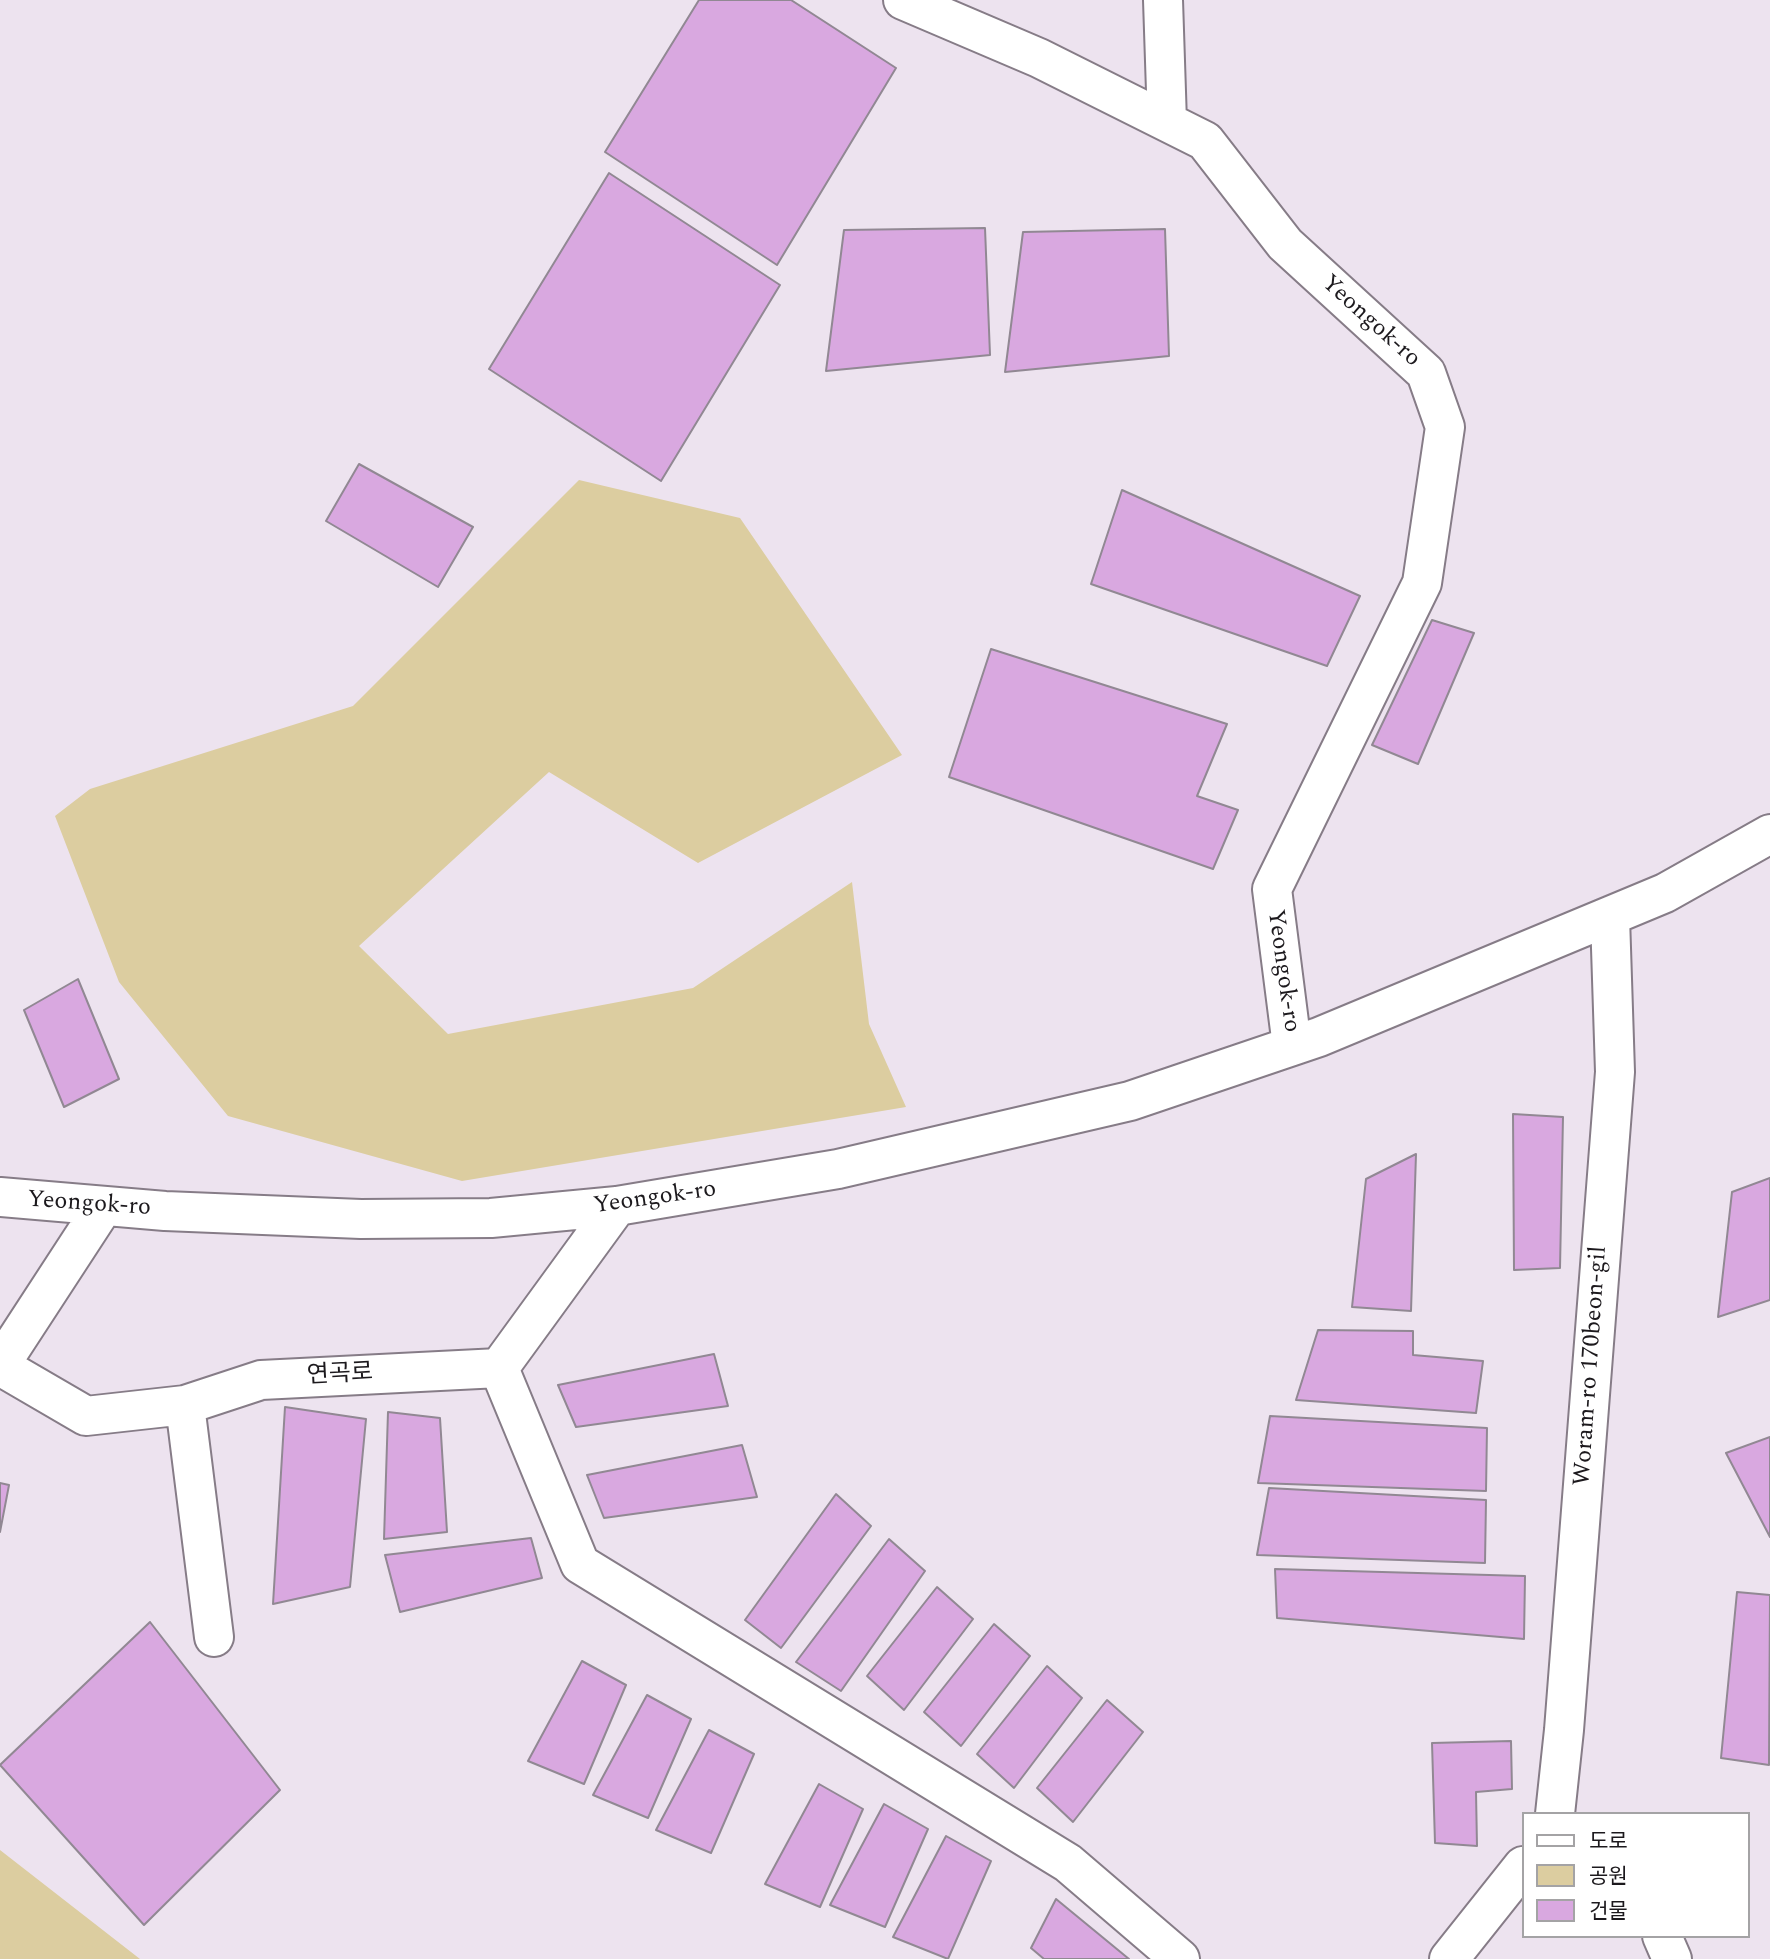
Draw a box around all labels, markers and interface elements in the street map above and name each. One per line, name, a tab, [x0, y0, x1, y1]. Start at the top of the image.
street label: Yeongok-ro	[1314, 270, 1426, 374]
street label: Yeongok-ro	[1259, 908, 1305, 1034]
street label: Yeongok-ro	[592, 1176, 718, 1222]
street label: Yeongok-ro	[26, 1186, 152, 1224]
street label: Woram-ro 170beon-gil	[1569, 1245, 1615, 1487]
street label: 연곡로	[306, 1360, 374, 1392]
legend	[1522, 1812, 1749, 1938]
text: 도로	[1589, 1826, 1628, 1858]
text: 공원	[1589, 1861, 1628, 1893]
text: 건물	[1589, 1896, 1628, 1928]

